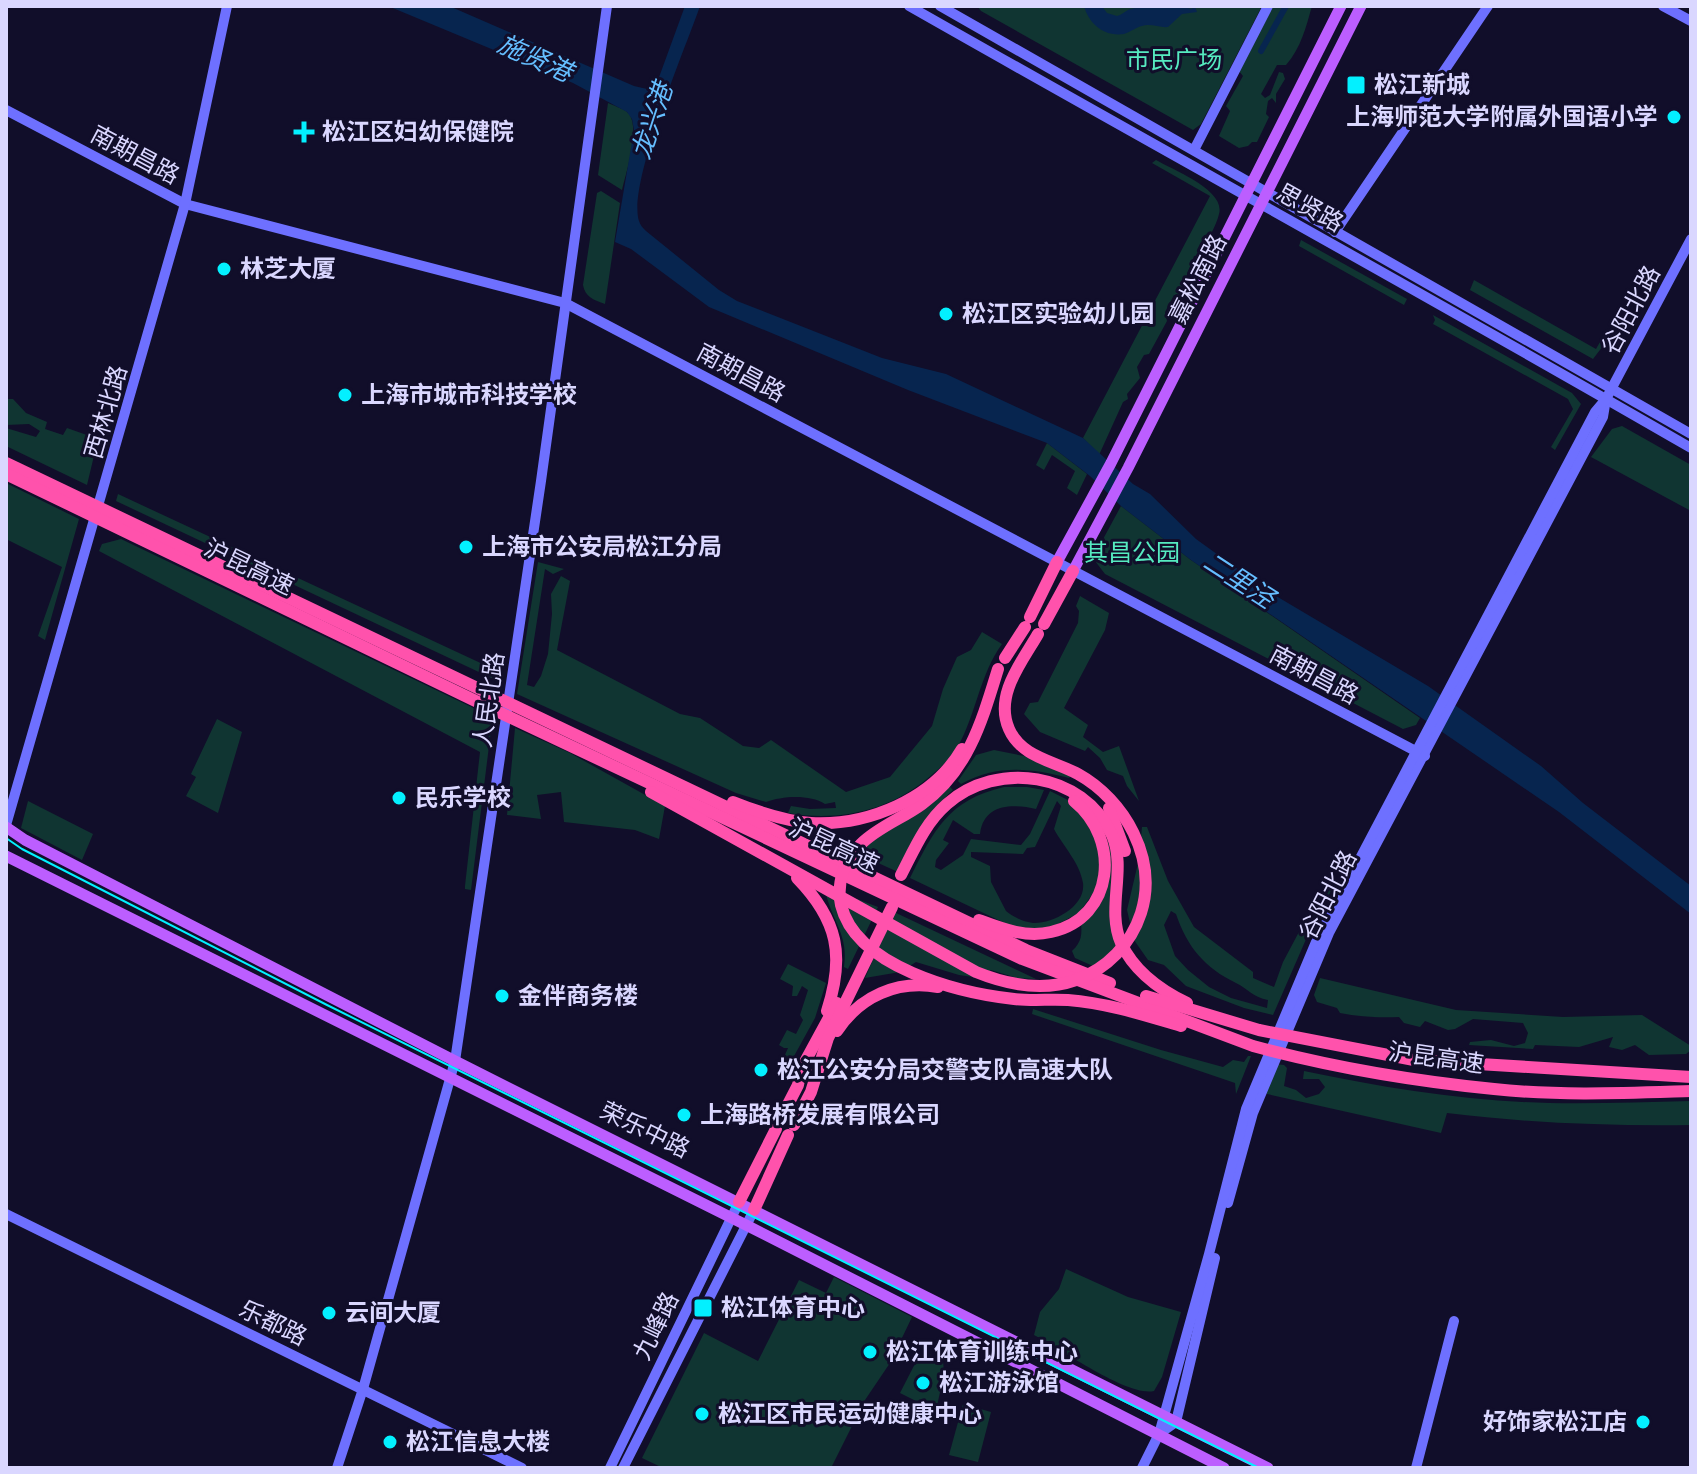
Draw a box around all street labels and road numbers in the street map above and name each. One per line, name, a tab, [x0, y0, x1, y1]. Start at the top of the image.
street label: 南期昌路	[84, 117, 185, 193]
street label: 思贤路	[1270, 176, 1350, 241]
street label: 嘉松南路	[1161, 229, 1236, 330]
street label: 谷阳北路	[1593, 260, 1669, 361]
street label: 南期昌路	[690, 335, 791, 411]
street label: 西林北路	[76, 361, 137, 463]
street label: 沪昆高速	[198, 531, 300, 604]
street label: 南期昌路	[1263, 637, 1364, 713]
street label: 人民北路	[465, 650, 514, 750]
street label: 沪昆高速	[783, 810, 885, 883]
street label: 谷阳北路	[1291, 845, 1366, 946]
street label: 沪昆高速	[1386, 1034, 1486, 1083]
street label: 荣乐中路	[594, 1094, 696, 1167]
street label: 九峰路	[625, 1286, 688, 1366]
street label: 乐都路	[233, 1292, 313, 1355]

